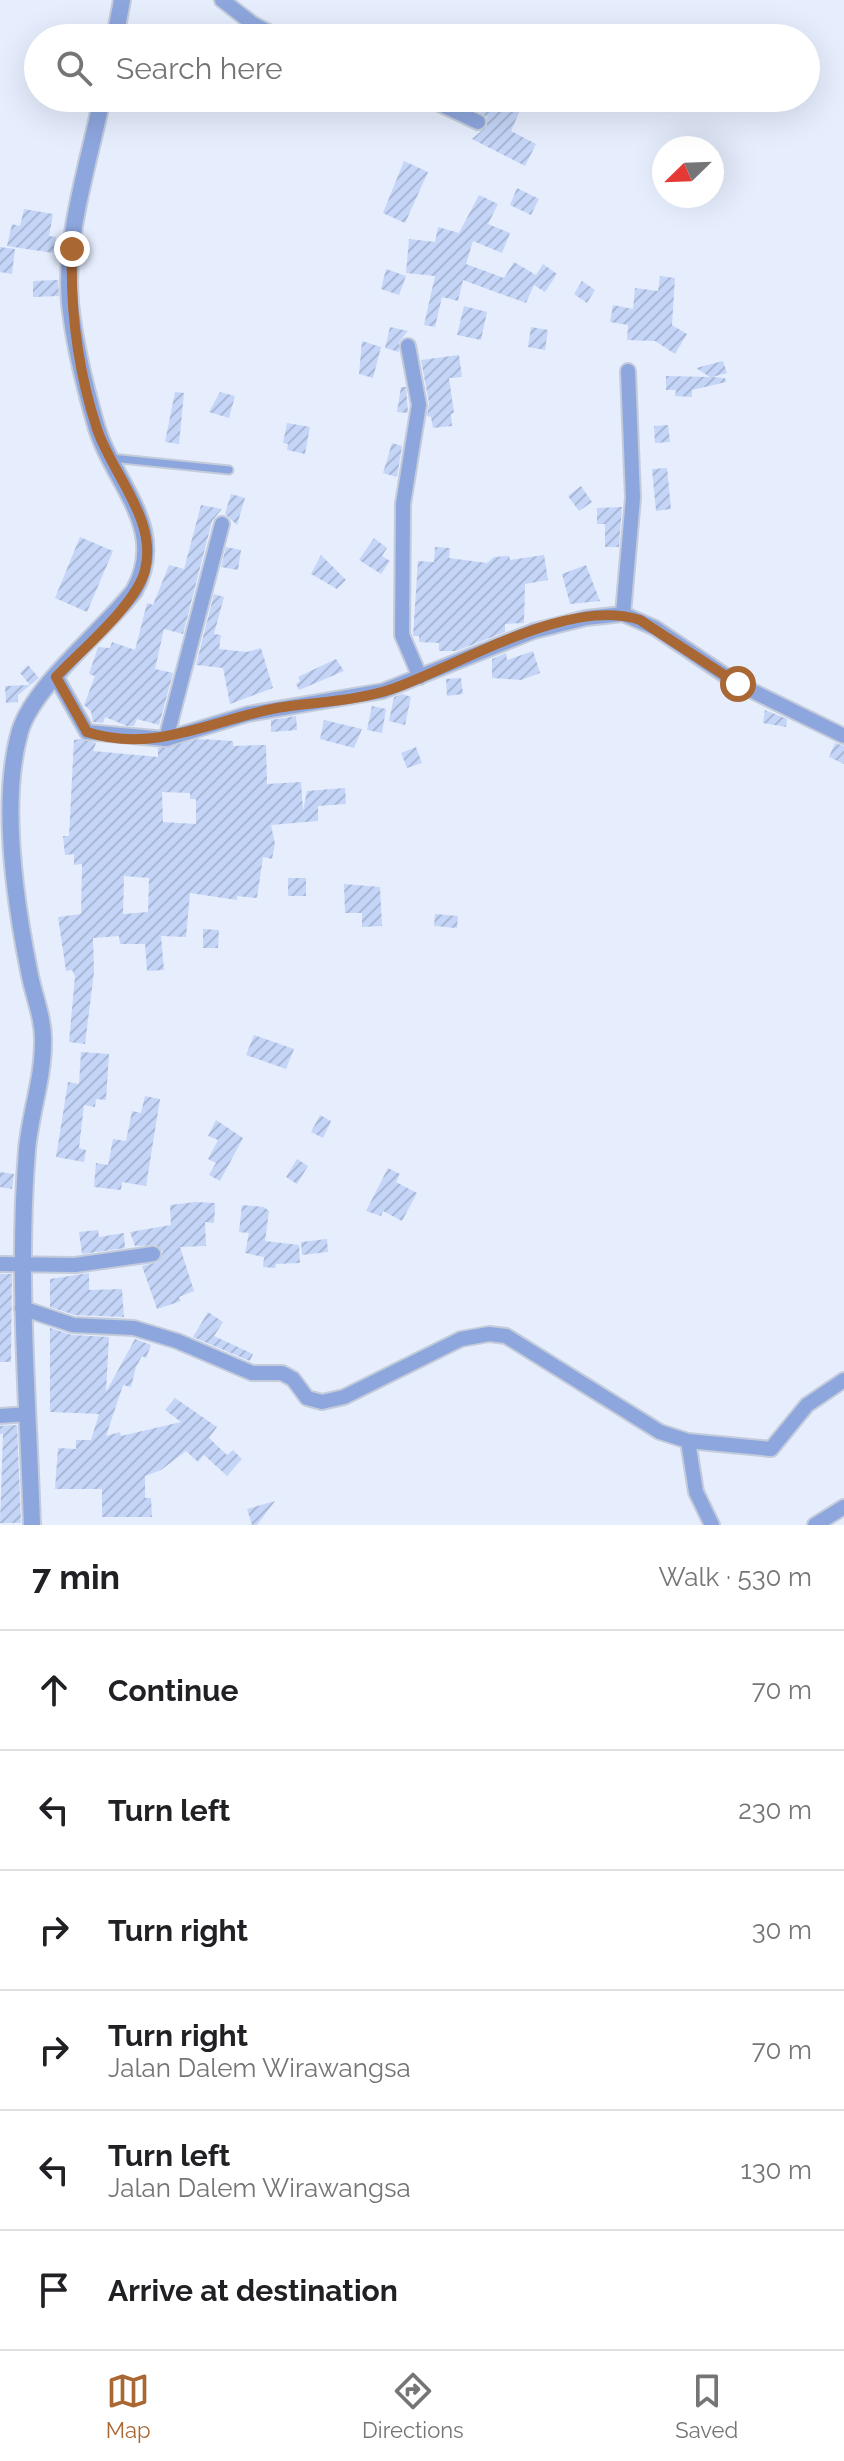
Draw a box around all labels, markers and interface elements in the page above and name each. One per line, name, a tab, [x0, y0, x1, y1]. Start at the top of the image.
search box	[24, 24, 820, 112]
icon: search	[52, 46, 96, 90]
text: Search here	[116, 51, 283, 86]
north arrow	[652, 136, 724, 208]
route end	[54, 231, 90, 267]
route start	[720, 666, 756, 702]
text: 7 min	[32, 1557, 120, 1597]
text: Walk · 530 m	[658, 1562, 812, 1592]
icon: ahead	[32, 1668, 76, 1712]
text: Continue	[108, 1673, 239, 1708]
text: 70 m	[752, 1675, 812, 1705]
icon: left	[32, 1788, 76, 1832]
text: Turn left	[108, 1793, 230, 1828]
text: 230 m	[738, 1795, 812, 1825]
icon: right	[32, 1908, 76, 1952]
text: Turn right	[108, 1913, 248, 1948]
text: 30 m	[752, 1915, 812, 1945]
text: Turn right	[108, 2018, 248, 2053]
icon: right	[32, 2028, 76, 2072]
text: 70 m	[752, 2035, 812, 2065]
text: Jalan Dalem Wirawangsa	[108, 2053, 411, 2083]
text: Turn left	[108, 2138, 230, 2173]
icon: left	[32, 2148, 76, 2192]
text: 130 m	[741, 2155, 812, 2185]
text: Jalan Dalem Wirawangsa	[108, 2173, 411, 2203]
icon: arrive	[32, 2268, 76, 2312]
text: Arrive at destination	[108, 2273, 398, 2308]
tab: Map	[106, 2369, 151, 2443]
tab: Directions	[362, 2369, 464, 2443]
tab: Saved	[675, 2369, 738, 2443]

